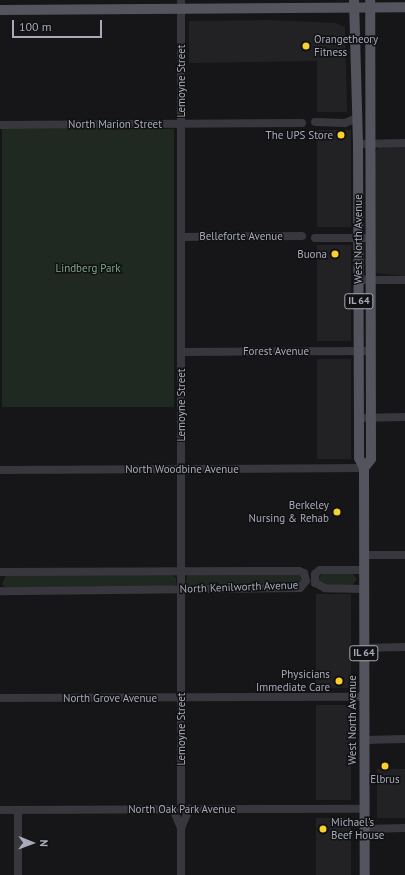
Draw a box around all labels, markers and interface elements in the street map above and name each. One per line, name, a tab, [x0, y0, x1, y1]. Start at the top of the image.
scale bar	[14, 12, 104, 38]
text: 100 m	[19, 19, 52, 34]
place label: Orangetheory Fitness	[314, 33, 378, 59]
marker: Orangetheory Fitness	[301, 41, 311, 51]
street label: Lemoyne Street	[174, 44, 188, 118]
street label: North Marion Street	[68, 117, 162, 131]
place label: The UPS Store	[266, 128, 333, 142]
marker: The UPS Store	[336, 130, 346, 140]
street label: West North Avenue	[351, 194, 365, 284]
street label: Belleforte Avenue	[199, 229, 283, 243]
place label: Buona	[297, 247, 327, 261]
marker: Buona	[330, 249, 340, 259]
park label: Lindberg Park	[56, 261, 120, 275]
road number: IL 64	[344, 293, 374, 309]
street label: Forest Avenue	[243, 344, 309, 358]
street label: Lemoyne Street	[174, 368, 188, 442]
street label: North Woodbine Avenue	[125, 462, 239, 476]
place label: Berkeley Nursing & Rehab	[249, 499, 329, 525]
marker: Berkeley Nursing & Rehab	[332, 507, 342, 517]
street label: North Kenilworth Avenue	[179, 578, 299, 596]
road number: IL 64	[349, 645, 379, 661]
place label: Physicians Immediate Care	[256, 668, 330, 694]
marker: Physicians Immediate Care	[333, 675, 345, 687]
street label: West North Avenue	[345, 675, 359, 765]
street label: North Grove Avenue	[63, 691, 157, 705]
street label: Lemoyne Street	[174, 692, 188, 766]
marker: Elbrus	[380, 761, 390, 771]
place label: Elbrus	[370, 772, 400, 786]
street label: North Oak Park Avenue	[128, 802, 236, 816]
place label: Michael's Beef House	[331, 816, 384, 842]
north arrow	[12, 823, 52, 863]
marker: Michael's Beef House	[318, 824, 328, 834]
text: N	[37, 839, 51, 847]

